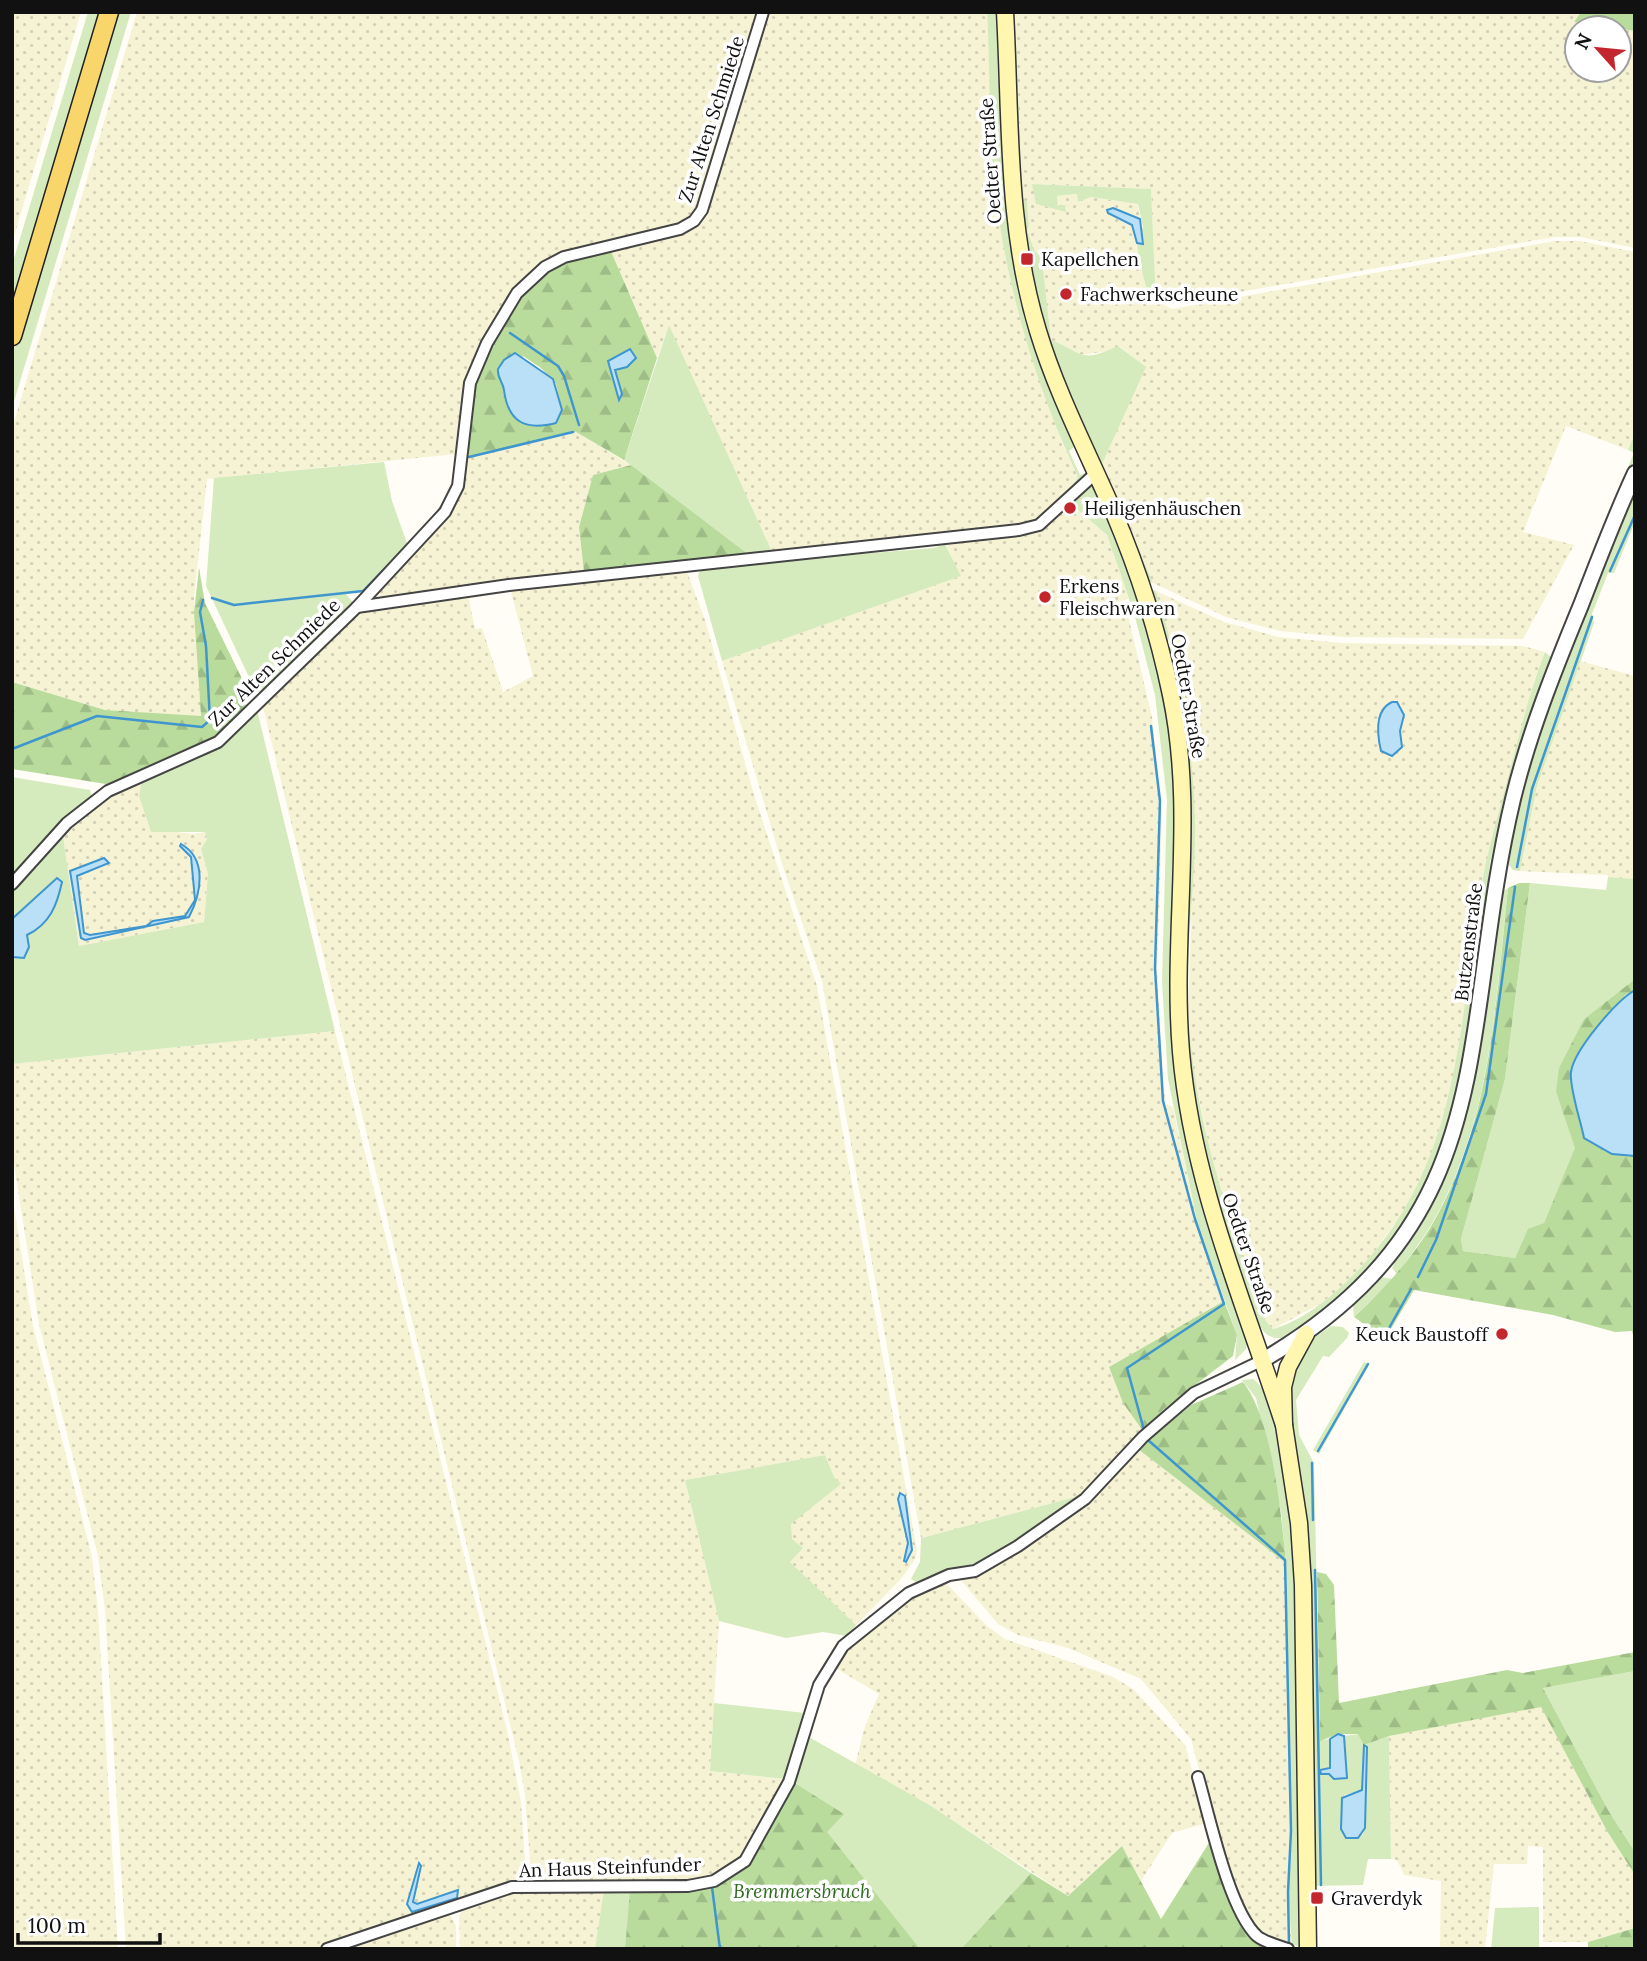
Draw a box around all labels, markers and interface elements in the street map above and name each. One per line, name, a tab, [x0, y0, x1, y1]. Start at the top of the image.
north arrow	[1563, 14, 1633, 84]
text: N	[1569, 29, 1597, 53]
street label: Zur Alten Schmiede	[673, 33, 749, 205]
street label: Oedter Straße	[974, 97, 1006, 225]
place label: Kapellchen	[1041, 247, 1139, 271]
marker: Kapellchen	[1019, 251, 1035, 267]
place label: Fachwerkscheune	[1080, 282, 1238, 306]
marker: Fachwerkscheune	[1058, 286, 1074, 302]
place label: Heiligenhäuschen	[1084, 496, 1241, 520]
marker: Heiligenhäuschen	[1062, 500, 1078, 516]
place label: Erkens Fleischwaren	[1059, 574, 1175, 620]
marker: Erkens Fleischwaren	[1037, 589, 1053, 605]
street label: Zur Alten Schmiede	[203, 593, 345, 731]
street label: Oedter Straße	[1166, 632, 1212, 760]
street label: Butzenstraße	[1449, 881, 1487, 1003]
street label: Oedter Straße	[1217, 1189, 1281, 1317]
place label: Keuck Baustoff	[1355, 1322, 1490, 1346]
marker: Keuck Baustoff	[1494, 1326, 1510, 1342]
street label: An Haus Steinfunder	[517, 1852, 702, 1882]
park label: Bremmersbruch	[733, 1879, 871, 1903]
place label: Graverdyk	[1331, 1886, 1423, 1910]
marker: Graverdyk	[1309, 1890, 1325, 1906]
scale bar	[18, 1902, 159, 1946]
text: 100 m	[28, 1912, 86, 1939]

